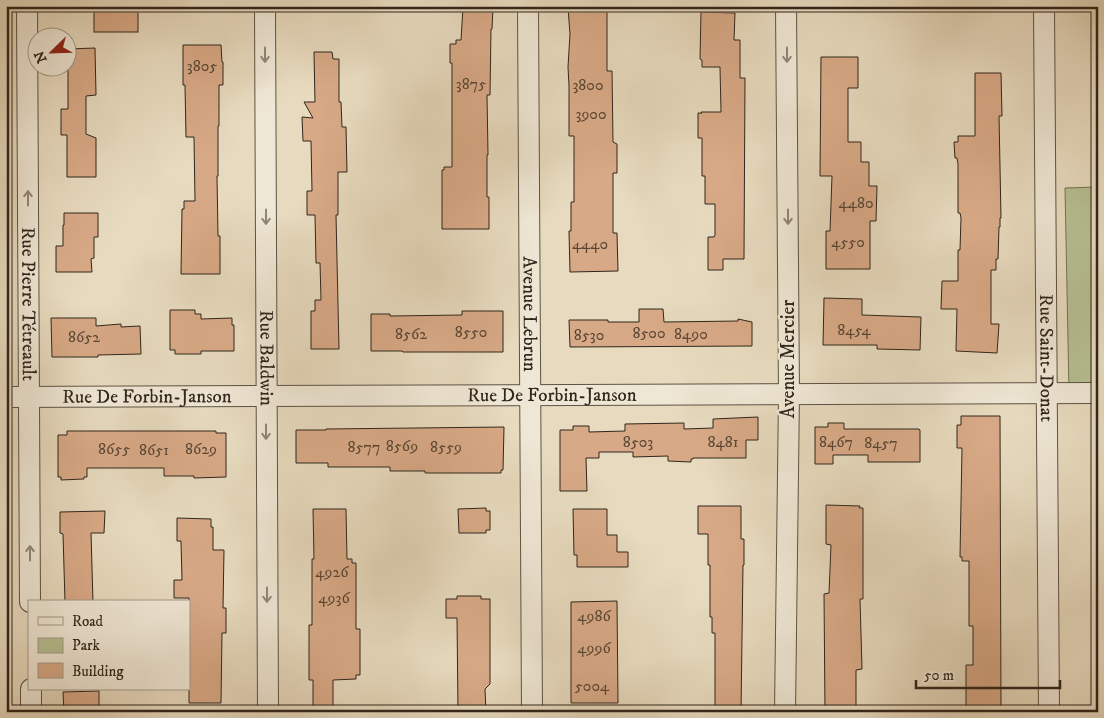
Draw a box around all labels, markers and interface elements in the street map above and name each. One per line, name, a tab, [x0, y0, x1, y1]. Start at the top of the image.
north arrow	[28, 28, 78, 78]
one-way arrow	[260, 46, 270, 63]
one-way arrow	[782, 46, 792, 63]
text: N	[30, 47, 51, 65]
house number: 3805	[187, 56, 217, 76]
house number: 3875	[456, 74, 486, 94]
house number: 3800	[572, 75, 604, 95]
house number: 3900	[575, 104, 607, 124]
one-way arrow	[23, 190, 33, 206]
house number: 4480	[838, 193, 874, 213]
one-way arrow	[261, 209, 271, 225]
one-way arrow	[783, 209, 793, 225]
street label: Rue Pierre Tétreault	[17, 227, 40, 381]
house number: 4550	[831, 232, 865, 252]
house number: 4440	[572, 234, 608, 254]
street label: Avenue Lebrun	[518, 256, 542, 372]
street label: Rue Saint-Donat	[1035, 294, 1058, 422]
street label: Avenue Mercier	[777, 300, 800, 418]
street label: Rue Baldwin	[255, 310, 278, 406]
house number: 8454	[837, 320, 872, 340]
house number: 8550	[455, 322, 487, 342]
house number: 8500	[632, 323, 666, 343]
house number: 8562	[395, 324, 427, 344]
house number: 8490	[674, 324, 708, 344]
house number: 8530	[574, 325, 604, 345]
house number: 8652	[68, 327, 100, 347]
street label: Rue De Forbin-Janson	[467, 383, 637, 407]
street label: Rue De Forbin-Janson	[62, 385, 232, 408]
one-way arrow	[261, 424, 271, 440]
house number: 8503	[623, 432, 653, 452]
house number: 8481	[707, 432, 739, 452]
house number: 8467	[819, 432, 853, 452]
house number: 8457	[864, 433, 898, 453]
house number: 8569	[386, 436, 418, 456]
house number: 8577	[348, 437, 380, 457]
house number: 8559	[430, 437, 462, 457]
house number: 8655	[98, 439, 130, 459]
house number: 8629	[185, 439, 217, 459]
house number: 8651	[139, 440, 169, 460]
one-way arrow	[25, 545, 35, 562]
house number: 4926	[315, 562, 349, 582]
one-way arrow	[262, 586, 272, 603]
house number: 4936	[318, 588, 350, 608]
legend	[28, 600, 190, 690]
house number: 4986	[577, 606, 611, 626]
text: Road	[72, 612, 104, 631]
text: Park	[72, 636, 101, 655]
house number: 4996	[577, 638, 611, 658]
scale bar	[916, 658, 1060, 690]
text: Building	[72, 662, 124, 681]
text: 50 m	[924, 666, 954, 685]
house number: 5004	[575, 676, 610, 696]

